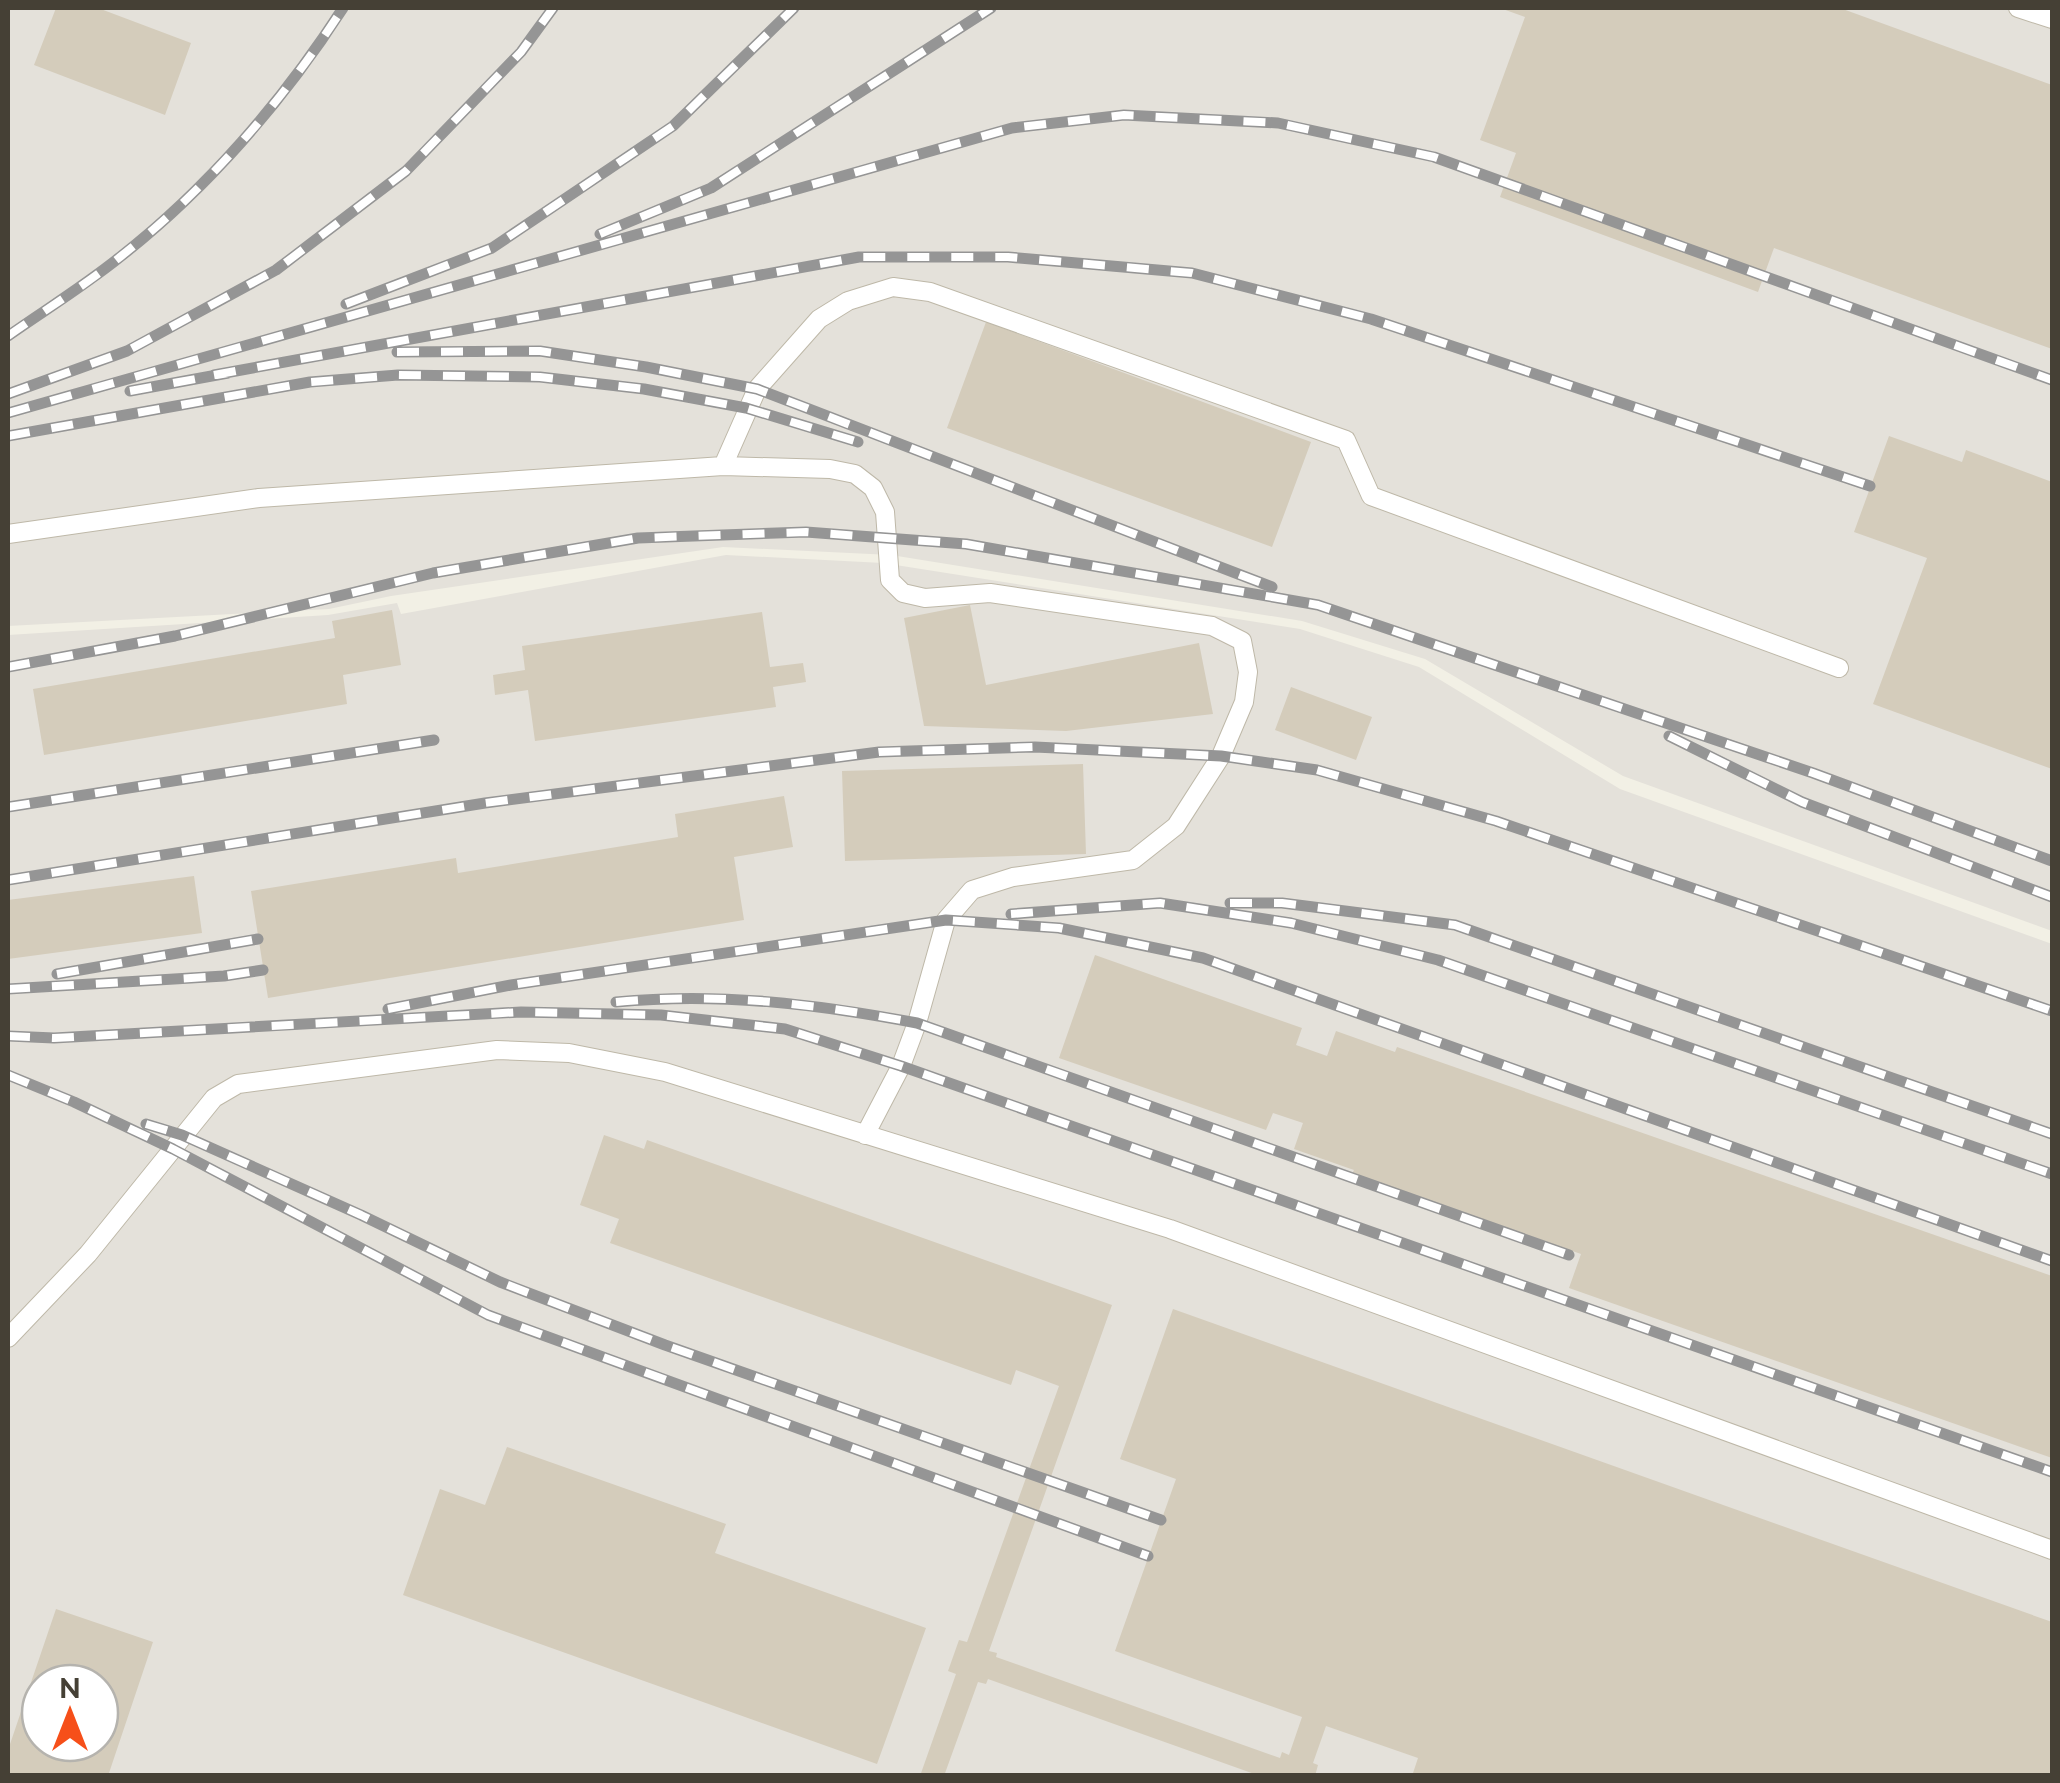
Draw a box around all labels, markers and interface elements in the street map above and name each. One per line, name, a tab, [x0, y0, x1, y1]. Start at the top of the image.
north arrow	[20, 1663, 120, 1763]
text: N	[59, 1672, 81, 1705]

